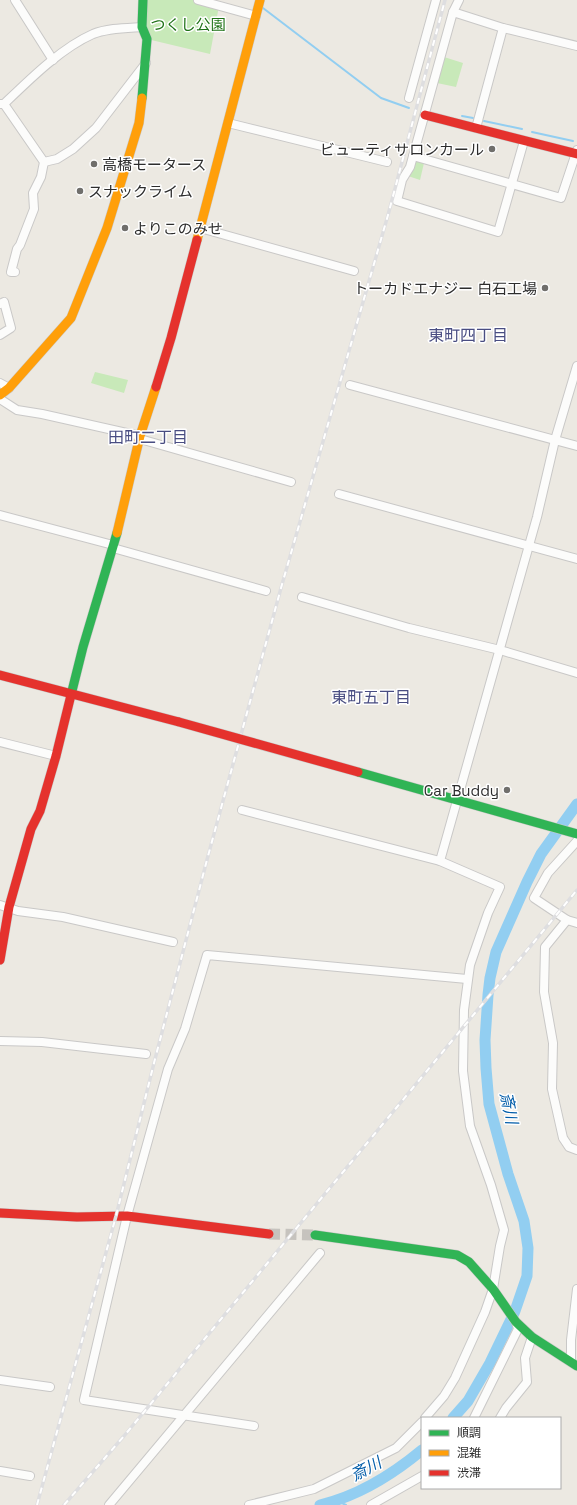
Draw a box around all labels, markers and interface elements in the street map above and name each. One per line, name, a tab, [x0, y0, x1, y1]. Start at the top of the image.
park label: つくし公園	[150, 15, 226, 34]
place label: ビューティサロンカール	[320, 140, 484, 159]
marker: ビューティサロンカール	[487, 144, 497, 154]
place label: 高橋モータース	[102, 155, 206, 174]
marker: 高橋モータース	[89, 159, 99, 169]
place label: スナックライム	[88, 182, 193, 201]
marker: スナックライム	[75, 186, 85, 196]
place label: よりこのみせ	[133, 219, 223, 238]
marker: よりこのみせ	[120, 223, 130, 233]
place label: トーカドエナジー 白石工場	[353, 279, 537, 298]
marker: トーカドエナジー 白石工場	[540, 283, 550, 293]
district label: 東町四丁目	[428, 325, 508, 346]
district label: 田町二丁目	[108, 427, 188, 448]
district label: 東町五丁目	[331, 687, 411, 708]
place label: Car Buddy	[424, 781, 499, 800]
marker: Car Buddy	[502, 785, 512, 795]
water label: 斎川	[495, 1090, 523, 1128]
legend	[421, 1417, 561, 1489]
text: 順調	[457, 1425, 481, 1441]
text: 混雑	[457, 1445, 481, 1461]
water label: 斎川	[347, 1451, 387, 1486]
text: 渋滞	[457, 1465, 481, 1481]

